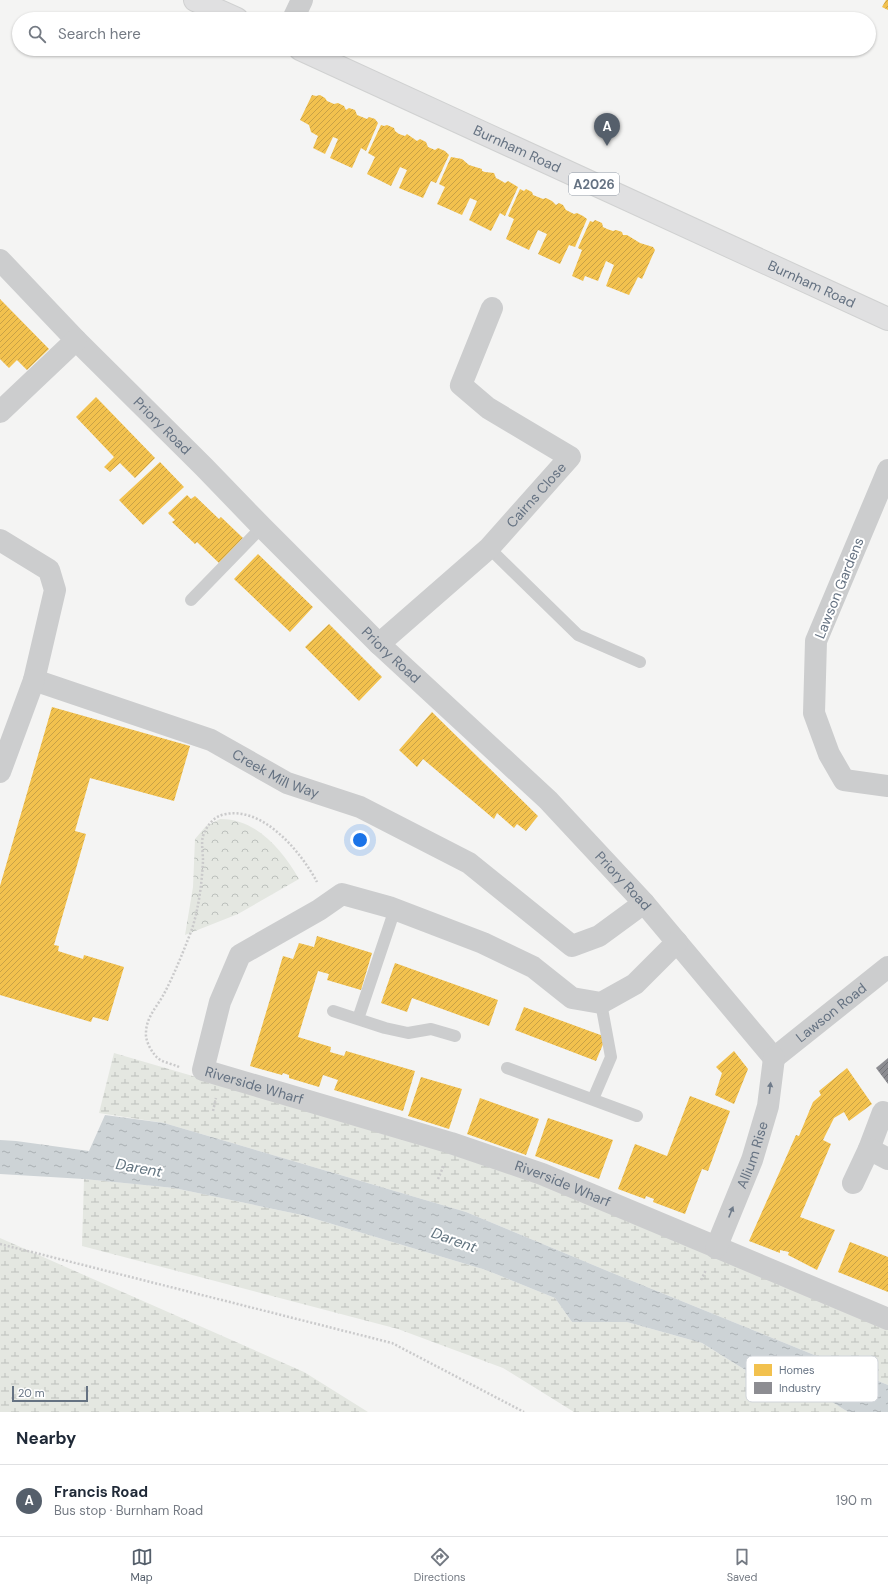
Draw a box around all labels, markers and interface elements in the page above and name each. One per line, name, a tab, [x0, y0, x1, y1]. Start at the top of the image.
search box	[12, 12, 876, 56]
icon: search	[26, 23, 48, 45]
text: Search here	[58, 24, 141, 44]
pin: A	[594, 113, 620, 146]
street label: Burnham Road	[471, 121, 564, 177]
road number: A2026	[569, 173, 619, 195]
street label: Burnham Road	[765, 256, 858, 312]
street label: Priory Road	[130, 393, 195, 458]
street label: Cairns Close	[502, 459, 570, 531]
street label: Lawson Gardens	[811, 535, 867, 641]
street label: Priory Road	[358, 623, 424, 687]
street label: Creek Mill Way	[229, 745, 322, 802]
your location	[350, 830, 370, 850]
street label: Priory Road	[591, 847, 655, 914]
street label: Lawson Road	[792, 979, 870, 1046]
street label: Riverside Wharf	[203, 1062, 306, 1108]
one-way arrow	[767, 1082, 774, 1094]
street label: Allium Rise	[732, 1119, 772, 1191]
water label: Darent	[114, 1154, 164, 1182]
street label: Riverside Wharf	[512, 1156, 614, 1211]
one-way arrow	[728, 1206, 734, 1217]
water label: Darent	[429, 1223, 480, 1257]
legend	[746, 1356, 878, 1402]
text: Homes	[779, 1363, 815, 1377]
text: Industry	[779, 1381, 821, 1395]
scale bar	[12, 1384, 88, 1403]
text: 20 m	[18, 1386, 44, 1400]
text: Nearby	[16, 1427, 76, 1449]
text: Francis Road	[54, 1482, 148, 1502]
text: A	[24, 1492, 34, 1509]
text: 190 m	[836, 1492, 872, 1509]
text: Bus stop · Burnham Road	[54, 1502, 203, 1519]
tab: Map	[131, 1546, 153, 1584]
tab: Directions	[414, 1546, 466, 1584]
tab: Saved	[727, 1546, 757, 1584]

